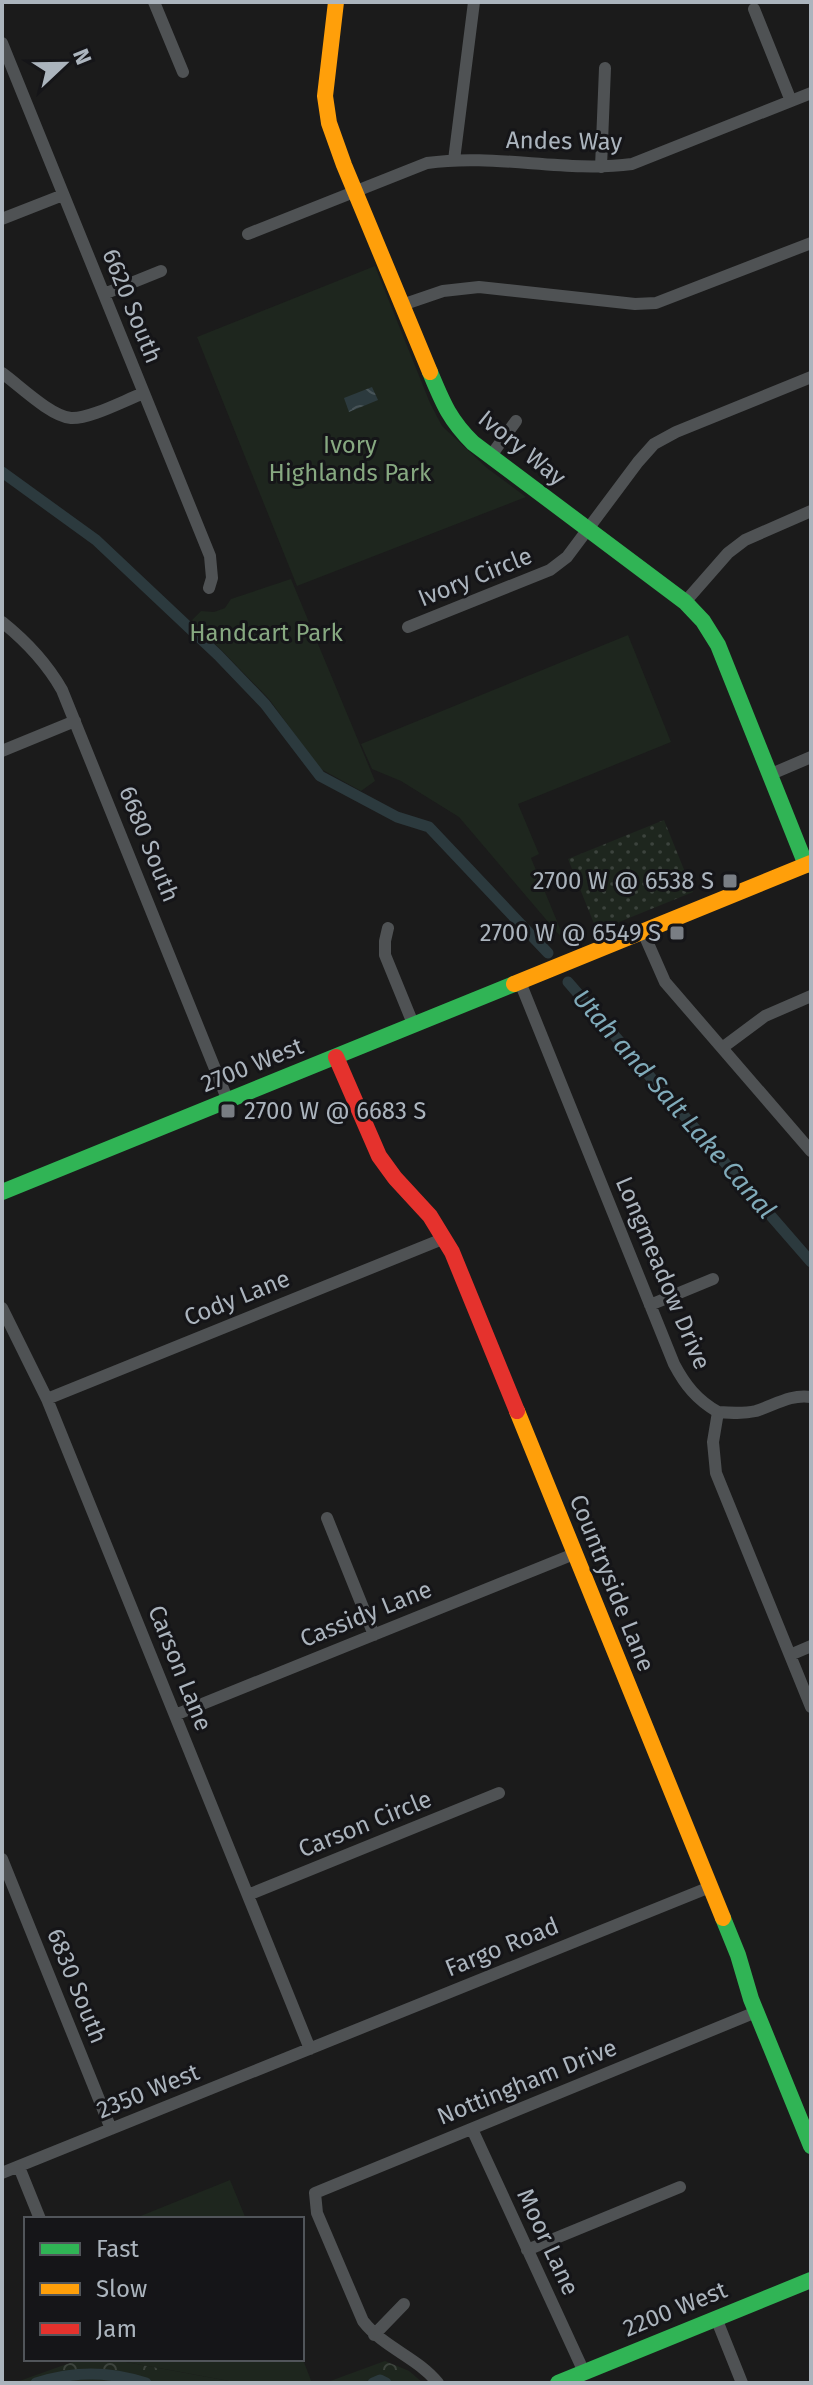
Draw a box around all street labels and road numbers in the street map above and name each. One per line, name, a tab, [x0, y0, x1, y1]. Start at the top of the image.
street label: Andes Way	[506, 126, 623, 156]
street label: 6620 South	[96, 245, 168, 367]
street label: Ivory Way	[473, 404, 571, 492]
street label: Ivory Circle	[414, 541, 536, 613]
street label: 6680 South	[113, 782, 185, 906]
street label: 2700 West	[197, 1032, 307, 1098]
street label: Longmeadow Drive	[610, 1172, 716, 1374]
street label: Cody Lane	[180, 1264, 294, 1332]
street label: Countryside Lane	[564, 1490, 660, 1676]
street label: Cassidy Lane	[296, 1575, 436, 1653]
street label: Carson Lane	[142, 1601, 218, 1735]
street label: Carson Circle	[294, 1785, 436, 1863]
street label: Fargo Road	[441, 1912, 563, 1982]
street label: 6830 South	[41, 1924, 113, 2048]
street label: Nottingham Drive	[433, 2033, 621, 2131]
street label: 2350 West	[93, 2058, 204, 2124]
street label: Moor Lane	[511, 2184, 585, 2300]
street label: 2200 West	[619, 2275, 731, 2342]

